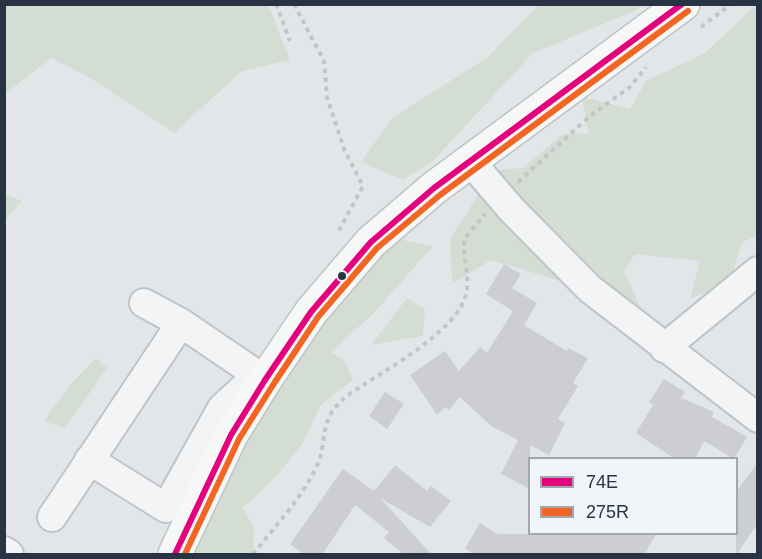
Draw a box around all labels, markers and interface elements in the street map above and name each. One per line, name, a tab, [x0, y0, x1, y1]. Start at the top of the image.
unlabelled marker	[336, 270, 348, 282]
legend	[528, 457, 738, 535]
text: 74E	[586, 472, 618, 492]
text: 275R	[586, 502, 629, 522]

